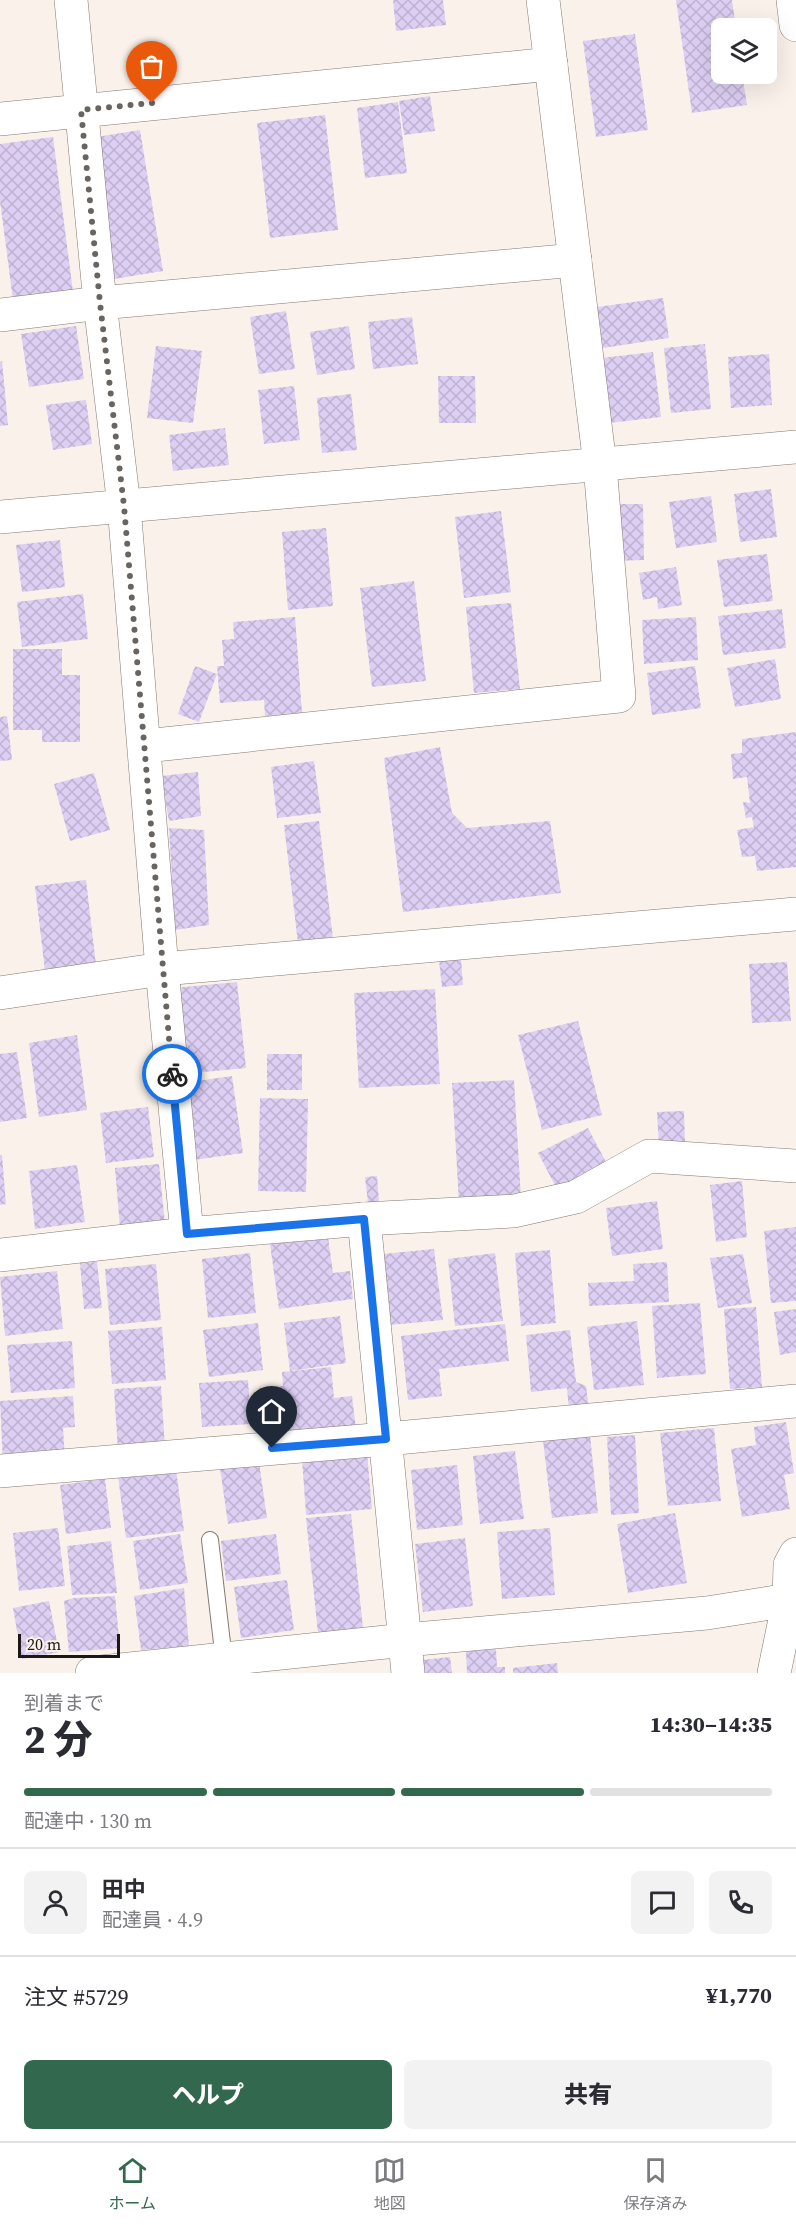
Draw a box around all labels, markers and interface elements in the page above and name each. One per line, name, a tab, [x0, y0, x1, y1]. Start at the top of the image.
map controls	[711, 18, 777, 84]
button: layers	[711, 18, 777, 84]
pin	[126, 41, 177, 103]
icon: bag	[135, 50, 168, 83]
courier	[142, 1044, 202, 1104]
icon: bike	[156, 1058, 189, 1091]
pin	[246, 1386, 297, 1448]
icon: home	[255, 1395, 288, 1428]
scale bar	[18, 1631, 120, 1658]
text: 20 m	[27, 1633, 61, 1655]
text: 到着まで	[24, 1689, 104, 1717]
text: 14:30–14:35	[650, 1709, 772, 1739]
text: 2 分	[24, 1713, 93, 1766]
text: 配達中 · 130 m	[24, 1807, 152, 1835]
button: person	[24, 1871, 87, 1934]
button: chat	[631, 1871, 694, 1934]
button: phone	[709, 1871, 772, 1934]
text: 田中	[102, 1874, 146, 1904]
text: 配達員 · 4.9	[102, 1906, 203, 1934]
text: ¥1,770	[706, 1980, 772, 2010]
text: 注文 #5729	[24, 1982, 129, 2012]
button: ヘルプ	[24, 2060, 392, 2129]
button: 共有	[404, 2060, 772, 2129]
tab: ホーム	[109, 2154, 156, 2214]
tab: 地図	[373, 2154, 406, 2214]
tab: 保存済み	[623, 2154, 687, 2214]

